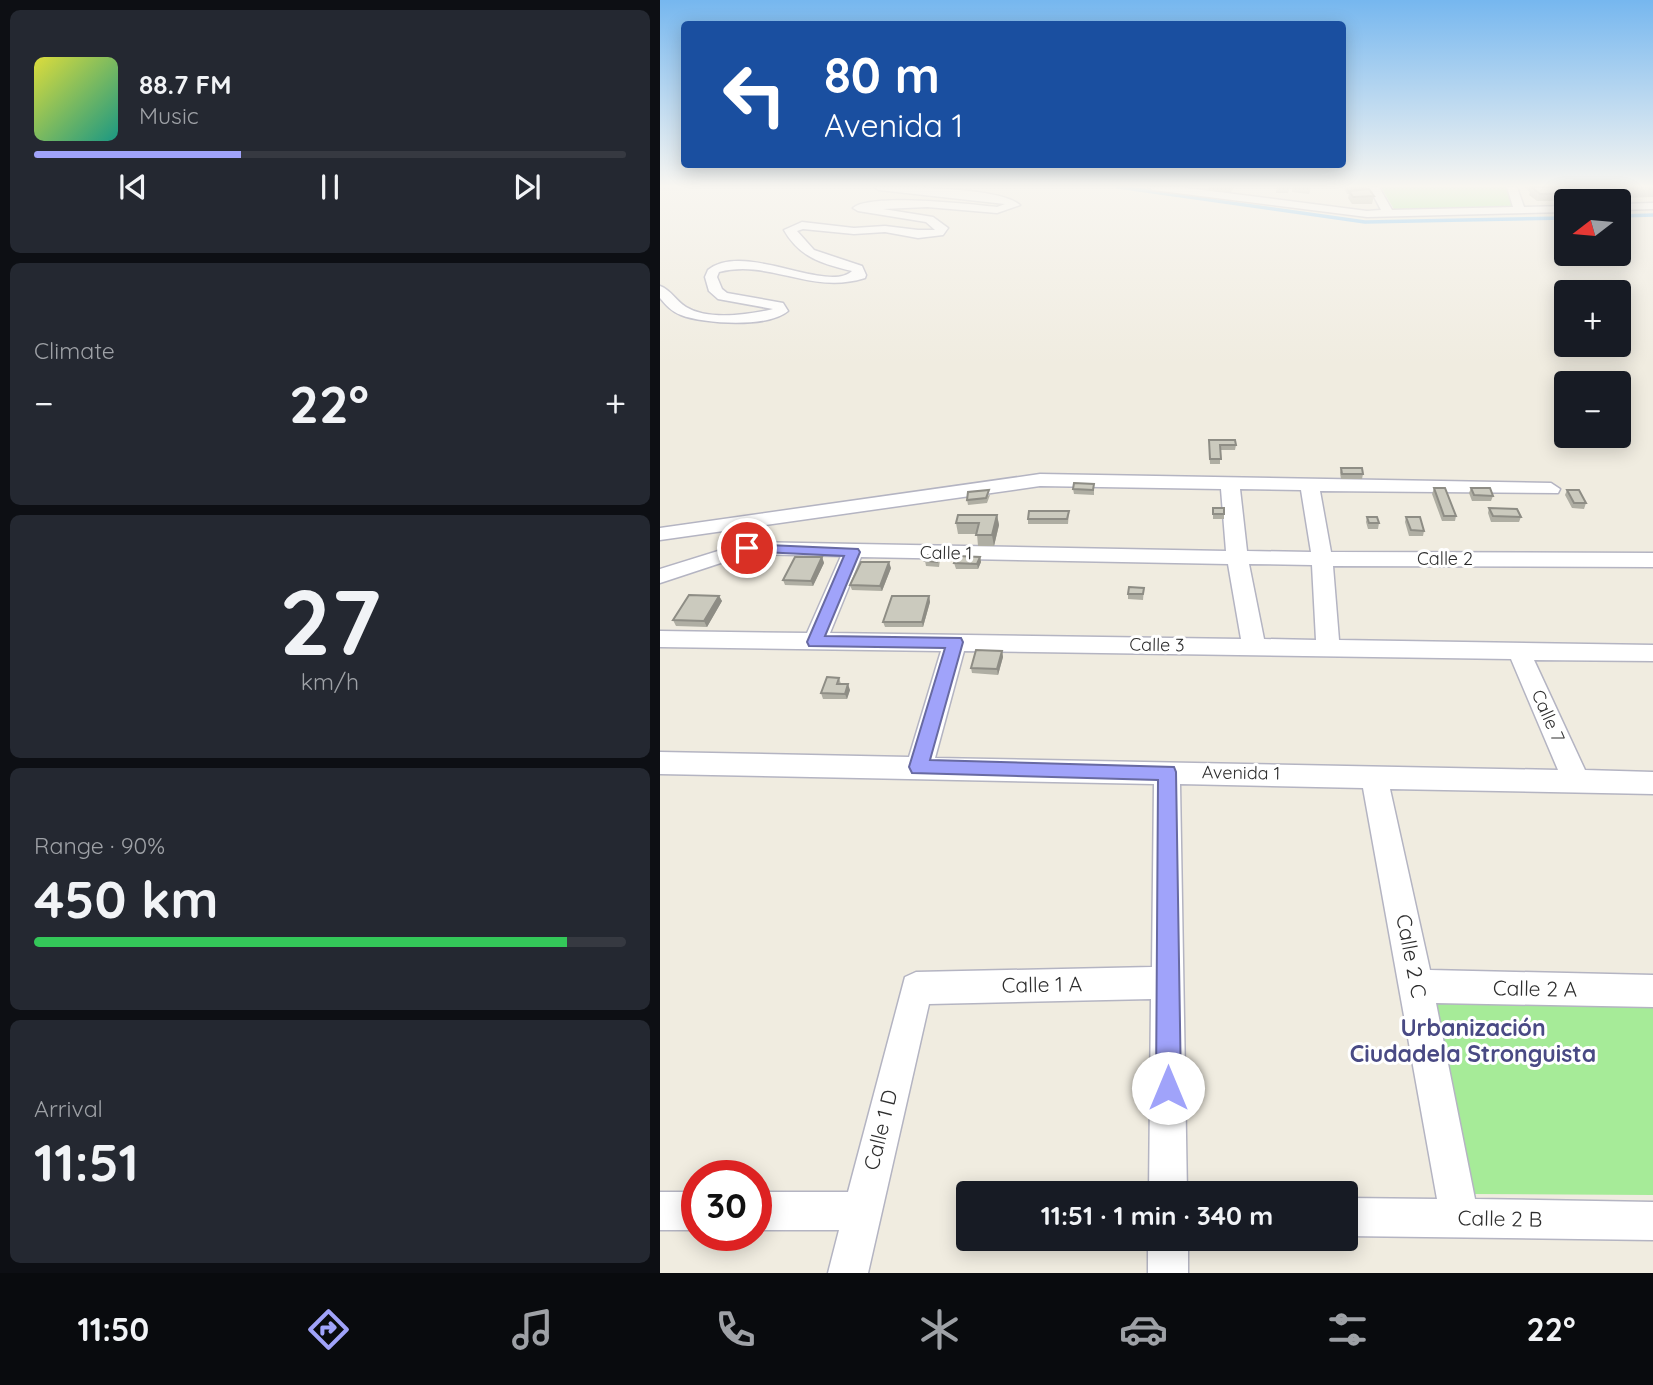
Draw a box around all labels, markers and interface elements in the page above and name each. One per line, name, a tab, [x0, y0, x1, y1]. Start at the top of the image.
text: 80 m	[824, 44, 940, 105]
icon: left	[709, 49, 800, 140]
text: 88.7 FM	[139, 68, 231, 101]
text: Music	[139, 101, 199, 130]
text: Avenida 1	[824, 105, 963, 145]
icon: previous	[114, 168, 152, 206]
icon: pause	[311, 168, 349, 206]
icon: next	[508, 168, 546, 206]
north arrow	[1554, 189, 1631, 266]
map controls	[1554, 189, 1631, 448]
button: +	[1554, 280, 1631, 357]
text: Climate	[34, 336, 115, 365]
text: 22°	[289, 371, 369, 436]
button: −	[1554, 371, 1631, 448]
text: −	[34, 379, 54, 427]
text: +	[605, 379, 626, 427]
pin	[717, 518, 777, 578]
icon: arrive	[728, 529, 766, 567]
street label: Calle 1	[920, 541, 972, 564]
street label: Calle 2	[1417, 547, 1473, 570]
text: 27	[279, 564, 381, 678]
street label: Calle 3	[1129, 633, 1185, 656]
text: km/h	[301, 667, 359, 696]
street label: Calle 7	[1527, 686, 1570, 746]
street label: Avenida 1	[1202, 760, 1280, 785]
text: Range · 90%	[34, 831, 165, 860]
text: 450 km	[34, 866, 219, 931]
street label: Calle 2 C	[1391, 912, 1433, 1000]
street label: Calle 1 A	[1001, 970, 1082, 998]
street label: Calle 2 A	[1493, 974, 1577, 1002]
district label: Urbanización Ciudadela Stronguista	[1350, 1013, 1596, 1068]
position arrow	[1131, 1051, 1205, 1125]
street label: Calle 1 D	[857, 1087, 903, 1173]
text: Arrival	[34, 1094, 103, 1123]
text: 11:51	[34, 1129, 139, 1194]
speed limit sign: 30	[681, 1160, 772, 1251]
text: 11:51 · 1 min · 340 m	[1041, 1199, 1273, 1232]
street label: Calle 2 B	[1458, 1204, 1543, 1232]
icon: directions	[304, 1305, 353, 1354]
icon: music	[508, 1305, 557, 1354]
icon: phone	[711, 1305, 760, 1354]
icon: climate	[915, 1305, 964, 1354]
icon: car	[1119, 1305, 1168, 1354]
icon: filters	[1323, 1305, 1372, 1354]
text: 11:50	[77, 1309, 149, 1349]
text: 22°	[1527, 1309, 1576, 1349]

